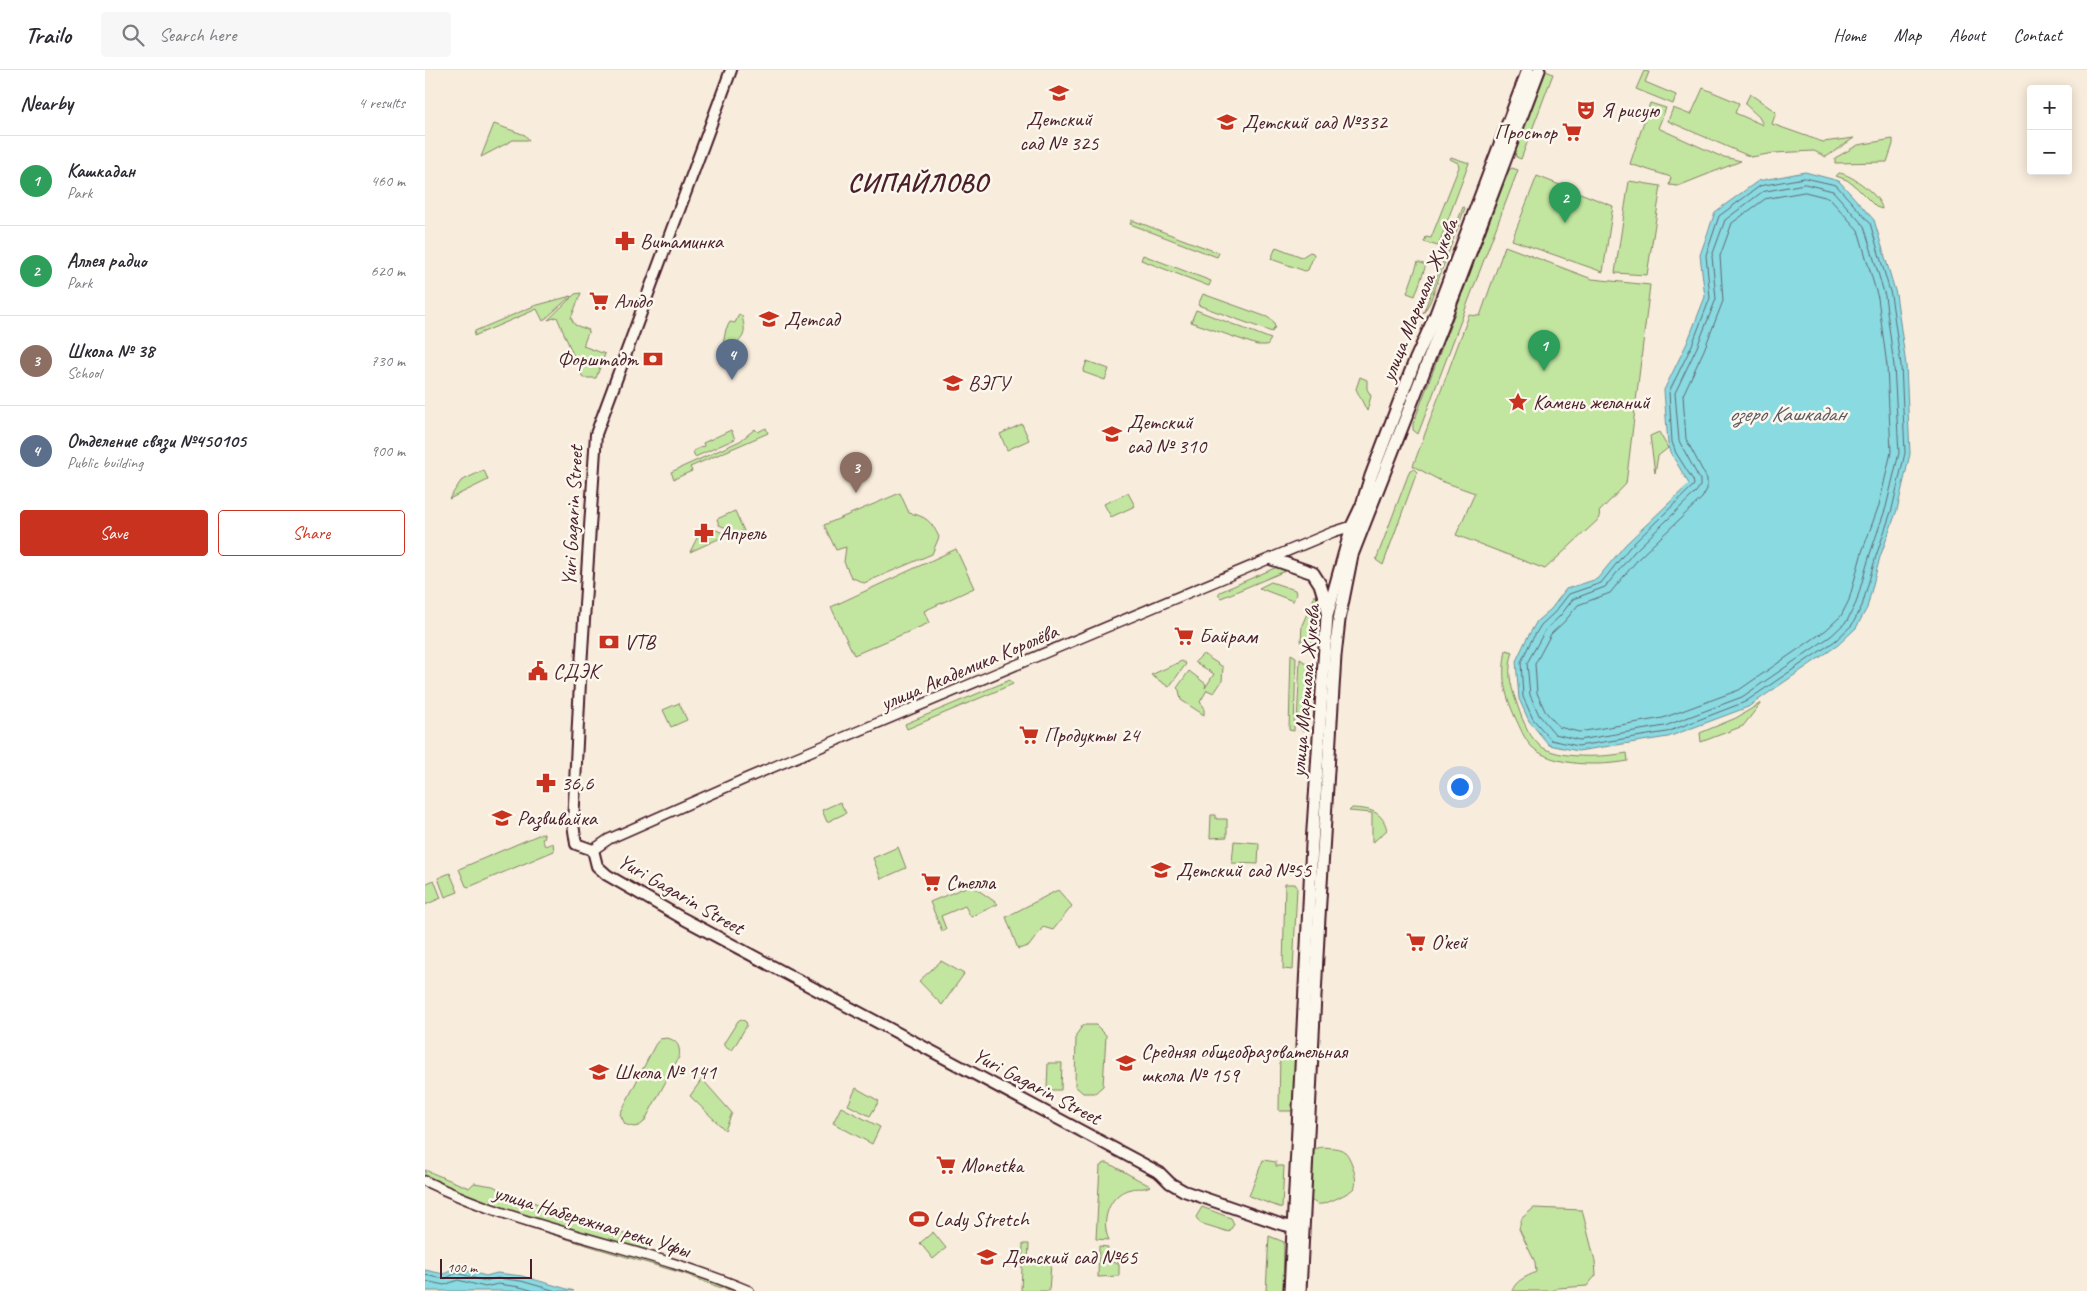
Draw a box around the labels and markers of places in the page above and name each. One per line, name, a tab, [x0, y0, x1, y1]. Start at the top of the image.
school or university icon: Детский сад № 325	[1048, 82, 1070, 104]
place label: Я рисую	[1601, 97, 1661, 123]
theatre icon: Я рисую	[1575, 99, 1597, 121]
place label: Детский сад № 325	[1019, 106, 1100, 156]
place label: Детский сад №332	[1242, 109, 1388, 135]
school or university icon: Детский сад №332	[1216, 111, 1238, 133]
place label: Простор	[1494, 119, 1558, 145]
supermarket icon: Простор	[1561, 121, 1583, 143]
pin: 2	[1549, 182, 1581, 223]
place label: Витаминка	[640, 228, 725, 254]
pharmacy icon: Витаминка	[614, 230, 636, 252]
place label: Альдо	[614, 288, 653, 314]
supermarket icon: Альдо	[588, 290, 610, 312]
place label: Детсад	[784, 306, 841, 332]
school or university icon: Детсад	[758, 308, 780, 330]
pin: 1	[1528, 330, 1560, 371]
pin: 4	[716, 339, 748, 380]
place label: Форштадт	[557, 346, 639, 372]
bank icon: Форштадт	[642, 348, 664, 370]
place label: ВЭГУ	[968, 370, 1013, 396]
school or university icon: ВЭГУ	[942, 372, 964, 394]
place label: Камень желаний	[1533, 389, 1651, 415]
place icon: Камень желаний	[1507, 391, 1529, 413]
place label: Детский сад № 310	[1127, 409, 1208, 459]
school or university icon: Детский сад № 310	[1101, 423, 1123, 445]
pin: 3	[840, 452, 872, 493]
place label: Апрель	[719, 520, 767, 546]
pharmacy icon: Апрель	[693, 522, 715, 544]
place label: Байрам	[1199, 623, 1259, 649]
supermarket icon: Байрам	[1173, 625, 1195, 647]
place label: VTB	[624, 629, 657, 655]
bank icon: VTB	[598, 631, 620, 653]
place label: СДЭК	[553, 658, 603, 684]
public building icon: СДЭК	[527, 660, 549, 682]
place label: Продукты 24	[1044, 722, 1142, 748]
supermarket icon: Продукты 24	[1018, 724, 1040, 746]
place label: 36,6	[561, 770, 594, 796]
pharmacy icon: 36,6	[535, 772, 557, 794]
place label: Развивайка	[517, 805, 599, 832]
school or university icon: Развивайка	[491, 807, 513, 829]
place label: Детский сад №55	[1176, 857, 1313, 883]
school or university icon: Детский сад №55	[1150, 859, 1172, 881]
place label: Стелла	[946, 869, 997, 895]
supermarket icon: Стелла	[920, 871, 942, 893]
place label: О’кей	[1431, 929, 1468, 955]
supermarket icon: О’кей	[1405, 931, 1427, 953]
place label: Средняя общеобразовательная школа № 159	[1141, 1038, 1349, 1088]
school or university icon: Средняя общеобразовательная школа № 159	[1115, 1052, 1137, 1074]
place label: Школа № 141	[614, 1059, 718, 1085]
school or university icon: Школа № 141	[588, 1061, 610, 1083]
place label: Monetka	[961, 1152, 1025, 1178]
supermarket icon: Monetka	[935, 1154, 957, 1176]
place label: Lady Stretch	[934, 1206, 1030, 1232]
sports icon: Lady Stretch	[908, 1208, 930, 1230]
place label: Детский сад №65	[1002, 1244, 1139, 1270]
school or university icon: Детский сад №65	[976, 1246, 998, 1268]

